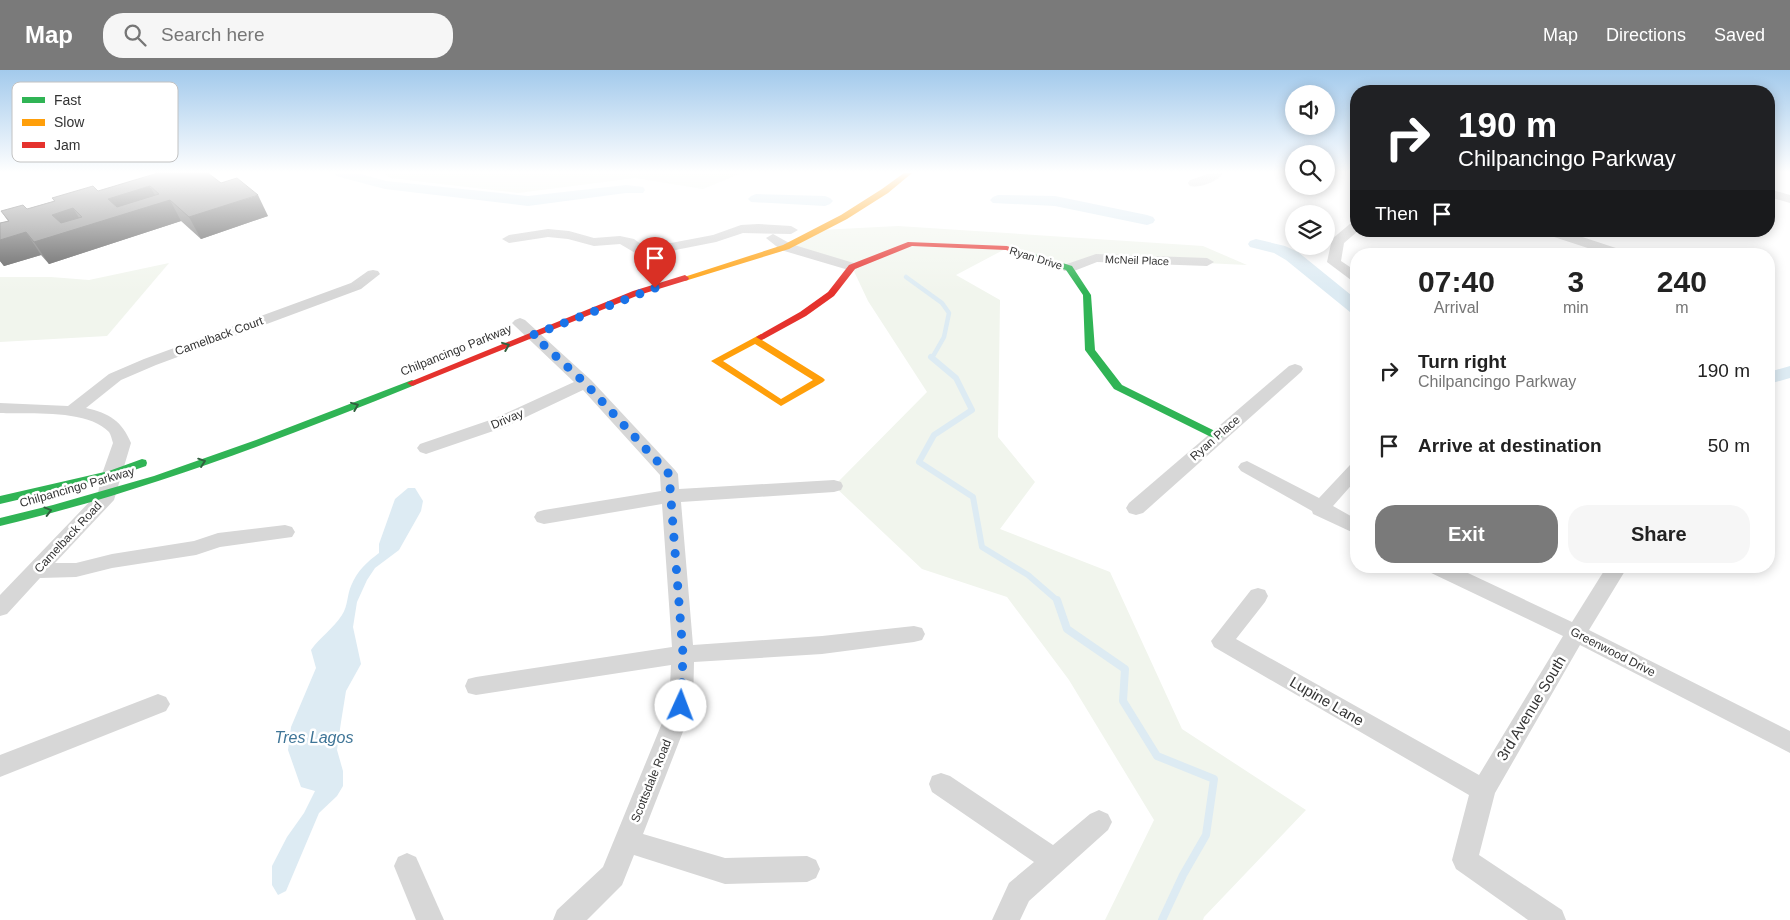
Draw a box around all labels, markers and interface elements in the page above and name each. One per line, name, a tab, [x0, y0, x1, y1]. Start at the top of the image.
search box	[103, 13, 453, 58]
text: Map	[25, 21, 73, 48]
icon: search	[121, 21, 149, 49]
text: Search here	[161, 24, 265, 45]
text: Map	[1543, 25, 1578, 45]
text: Directions	[1606, 25, 1686, 45]
text: Saved	[1714, 25, 1765, 45]
legend	[12, 82, 178, 162]
map controls	[1285, 85, 1335, 255]
button: sound	[1285, 85, 1335, 135]
text: Fast	[54, 92, 81, 108]
icon: right	[1375, 105, 1440, 170]
text: 190 m	[1458, 105, 1557, 144]
text: Slow	[54, 114, 85, 130]
text: Jam	[54, 137, 80, 153]
button: search	[1285, 145, 1335, 195]
text: Chilpancingo Parkway	[1458, 146, 1676, 171]
icon: arrive	[1428, 200, 1456, 228]
text: Then	[1375, 203, 1418, 224]
button: layers	[1285, 205, 1335, 255]
pin	[634, 237, 676, 288]
icon: arrive	[641, 244, 669, 272]
street label: Ryan Drive	[1008, 244, 1064, 272]
street label: McNeil Place	[1105, 253, 1169, 267]
text: 07:40	[1418, 265, 1495, 298]
text: 3	[1567, 265, 1584, 298]
text: 240	[1657, 265, 1707, 298]
text: Arrival	[1434, 299, 1479, 316]
text: min	[1563, 299, 1589, 316]
text: m	[1675, 299, 1688, 316]
street label: Camelback Court	[173, 313, 266, 358]
street label: Chilpancingo Parkway	[398, 321, 514, 379]
one-way arrow	[501, 341, 510, 352]
text: Turn right	[1418, 351, 1506, 372]
icon: right	[1375, 357, 1403, 385]
text: 190 m	[1697, 360, 1750, 381]
text: Chilpancingo Parkway	[1418, 373, 1576, 390]
one-way arrow	[350, 401, 359, 412]
street label: Drivay	[489, 406, 525, 432]
street label: Ryan Place	[1187, 412, 1243, 463]
icon: arrive	[1375, 432, 1403, 460]
text: Arrive at destination	[1418, 435, 1602, 456]
text: 50 m	[1708, 435, 1750, 456]
one-way arrow	[197, 458, 206, 468]
street label: Chilpancingo Parkway	[18, 464, 136, 510]
street label: Camelback Road	[31, 499, 105, 575]
button: Exit	[1375, 505, 1558, 563]
button: Share	[1568, 505, 1750, 563]
one-way arrow	[43, 506, 52, 517]
street label: Greenwood Drive	[1568, 625, 1658, 680]
street label: 3rd Avenue South	[1493, 653, 1569, 763]
street label: Lupine Lane	[1287, 673, 1367, 729]
position arrow	[654, 679, 706, 731]
water label: Tres Lagos	[275, 729, 353, 746]
street label: Scottsdale Road	[628, 738, 674, 824]

